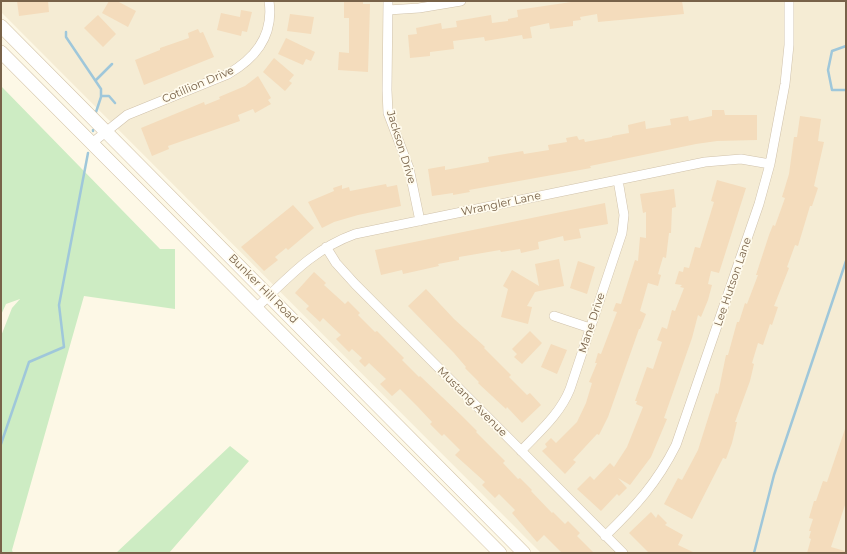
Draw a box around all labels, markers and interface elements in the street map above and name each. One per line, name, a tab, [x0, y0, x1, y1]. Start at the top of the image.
street label: Cotillion Drive	[160, 64, 236, 106]
street label: Jackson Drive	[384, 109, 418, 185]
street label: Wrangler Lane	[460, 189, 542, 219]
street label: Lee Hutson Lane	[712, 236, 754, 328]
street label: Bunker Hill Road	[225, 251, 301, 327]
street label: Mane Drive	[576, 291, 608, 355]
street label: Mustang Avenue	[434, 364, 510, 440]

